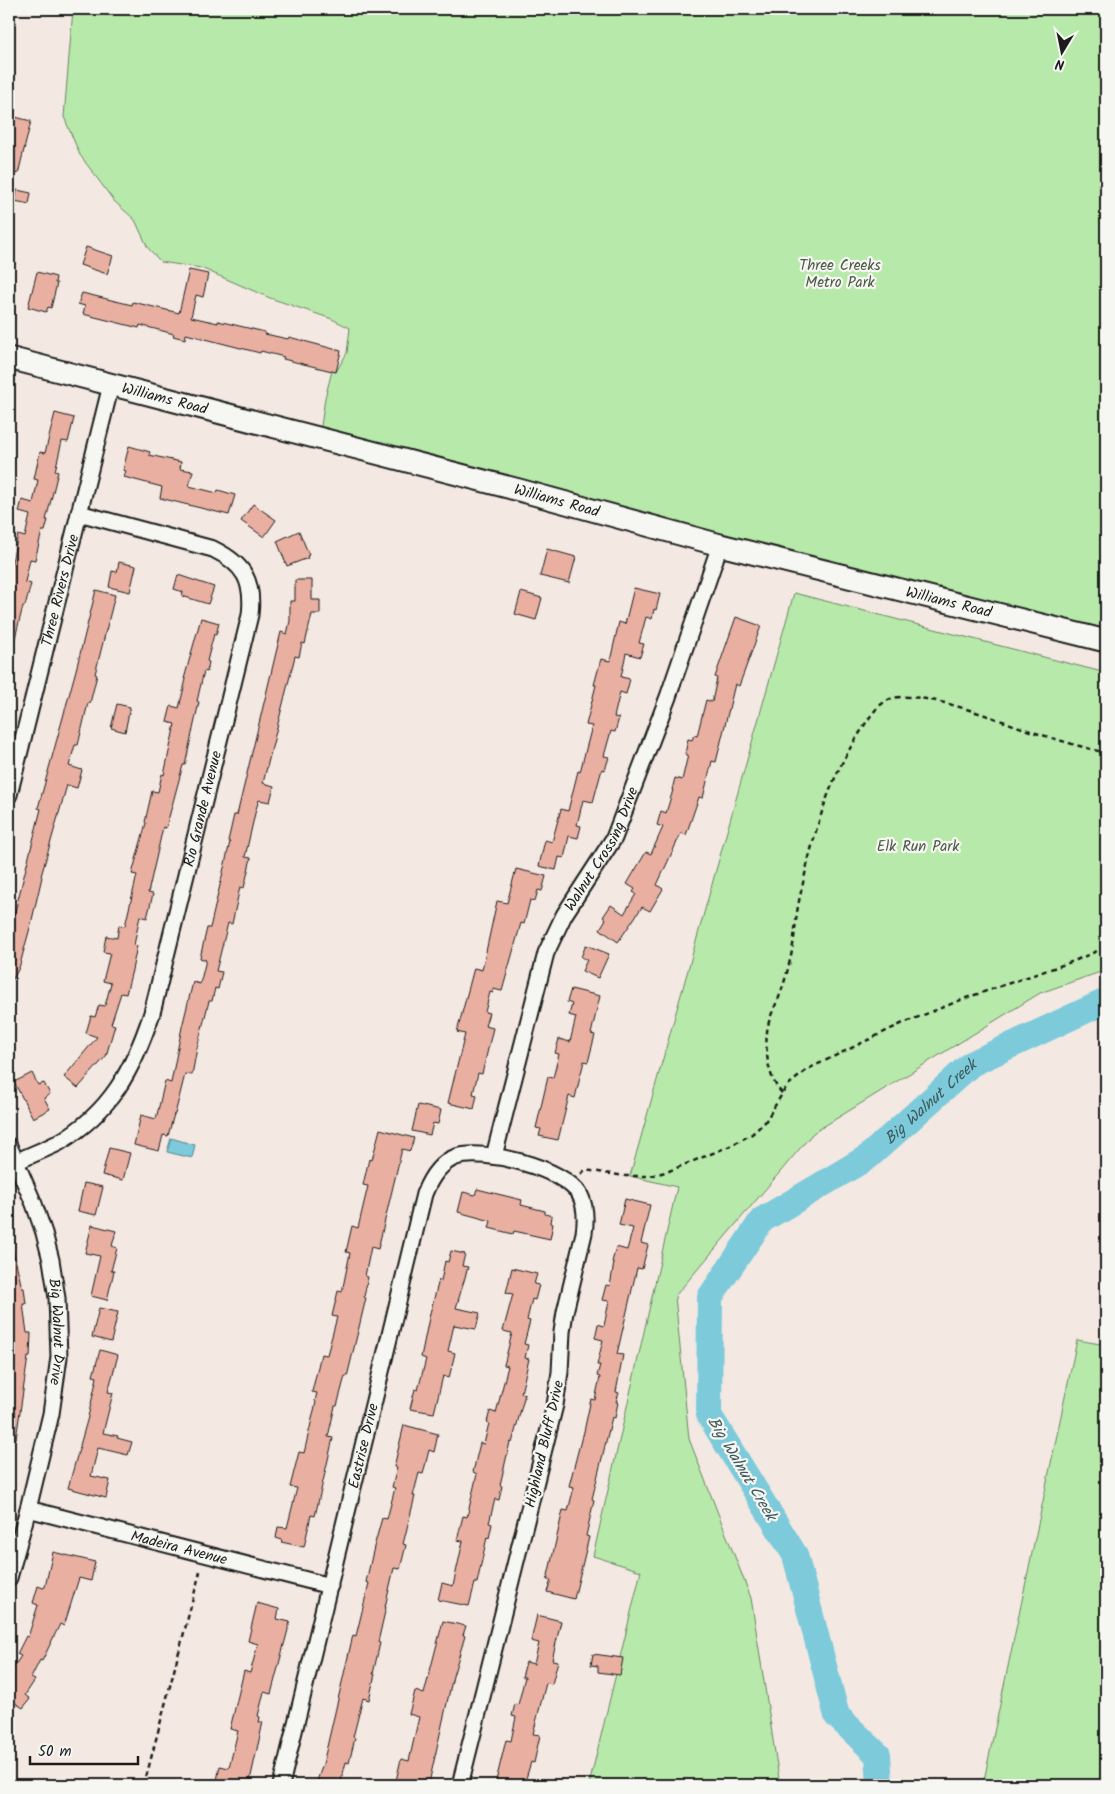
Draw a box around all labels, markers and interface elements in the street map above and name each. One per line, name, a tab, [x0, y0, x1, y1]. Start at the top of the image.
north arrow	[1038, 28, 1088, 78]
text: N	[1053, 52, 1066, 75]
park label: Three Creeks Metro Park	[799, 254, 881, 295]
street label: Williams Road	[119, 377, 211, 422]
street label: Williams Road	[511, 478, 603, 525]
street label: Three Rivers Drive	[35, 532, 86, 649]
street label: Williams Road	[903, 581, 995, 625]
street label: Rio Grande Avenue	[177, 748, 229, 870]
street label: Walnut Crossing Drive	[558, 783, 646, 916]
park label: Elk Run Park	[877, 835, 960, 859]
water label: Big Walnut Creek	[879, 1052, 985, 1151]
street label: Big Walnut Drive	[41, 1277, 70, 1387]
street label: Highland Bluff Drive	[519, 1378, 571, 1510]
street label: Eastrise Drive	[342, 1401, 386, 1491]
water label: Big Walnut Creek	[701, 1412, 784, 1528]
street label: Madeira Avenue	[128, 1525, 230, 1572]
scale bar	[30, 1734, 138, 1766]
text: 50 m	[38, 1740, 72, 1764]

